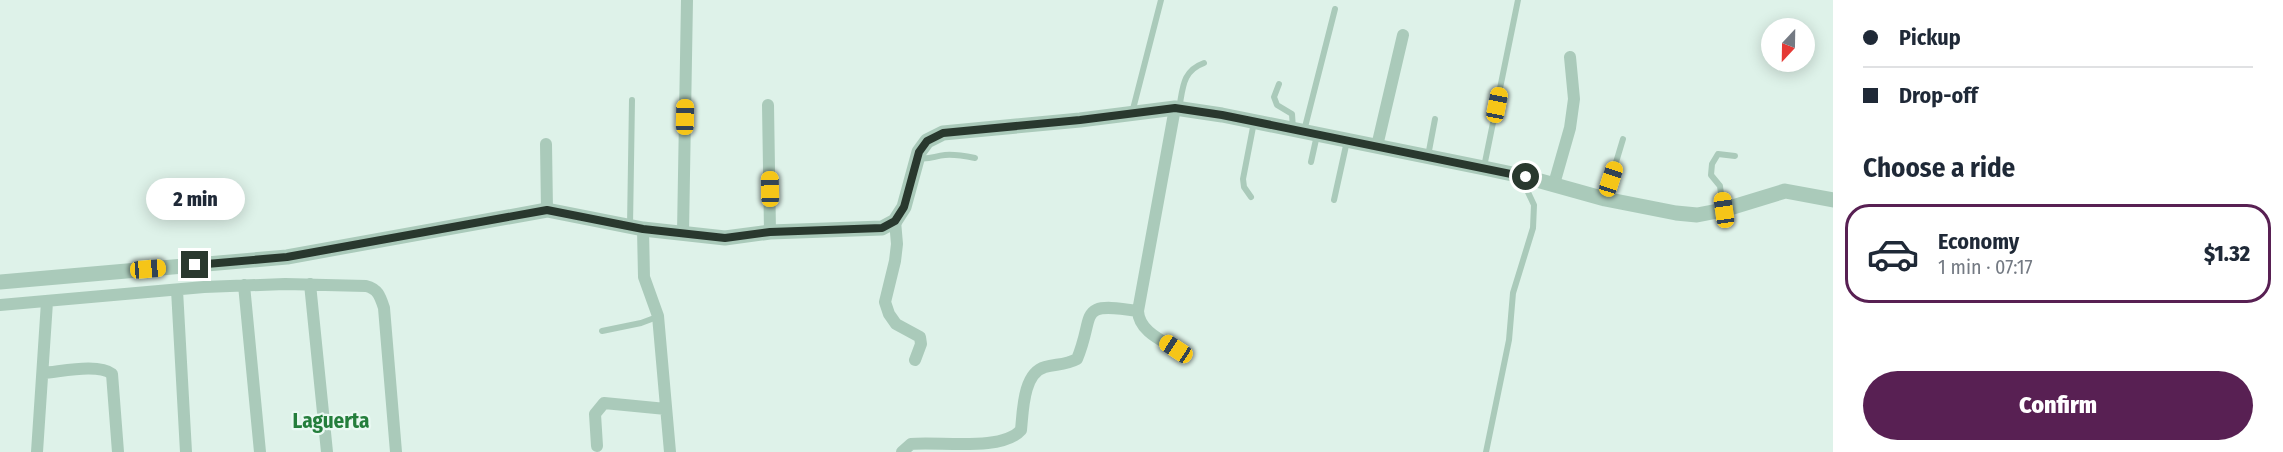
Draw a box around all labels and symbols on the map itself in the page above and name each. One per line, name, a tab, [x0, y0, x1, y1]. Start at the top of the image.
north arrow	[1761, 18, 1815, 72]
car	[1485, 86, 1509, 124]
car	[676, 99, 694, 135]
car	[1597, 159, 1625, 199]
route start	[1512, 163, 1539, 190]
car	[761, 171, 779, 207]
callout: 2 min	[146, 178, 244, 220]
car	[1713, 191, 1735, 229]
route end	[181, 251, 208, 278]
car	[129, 258, 167, 280]
car	[1156, 332, 1196, 366]
district label: Laguerta	[293, 408, 369, 434]

